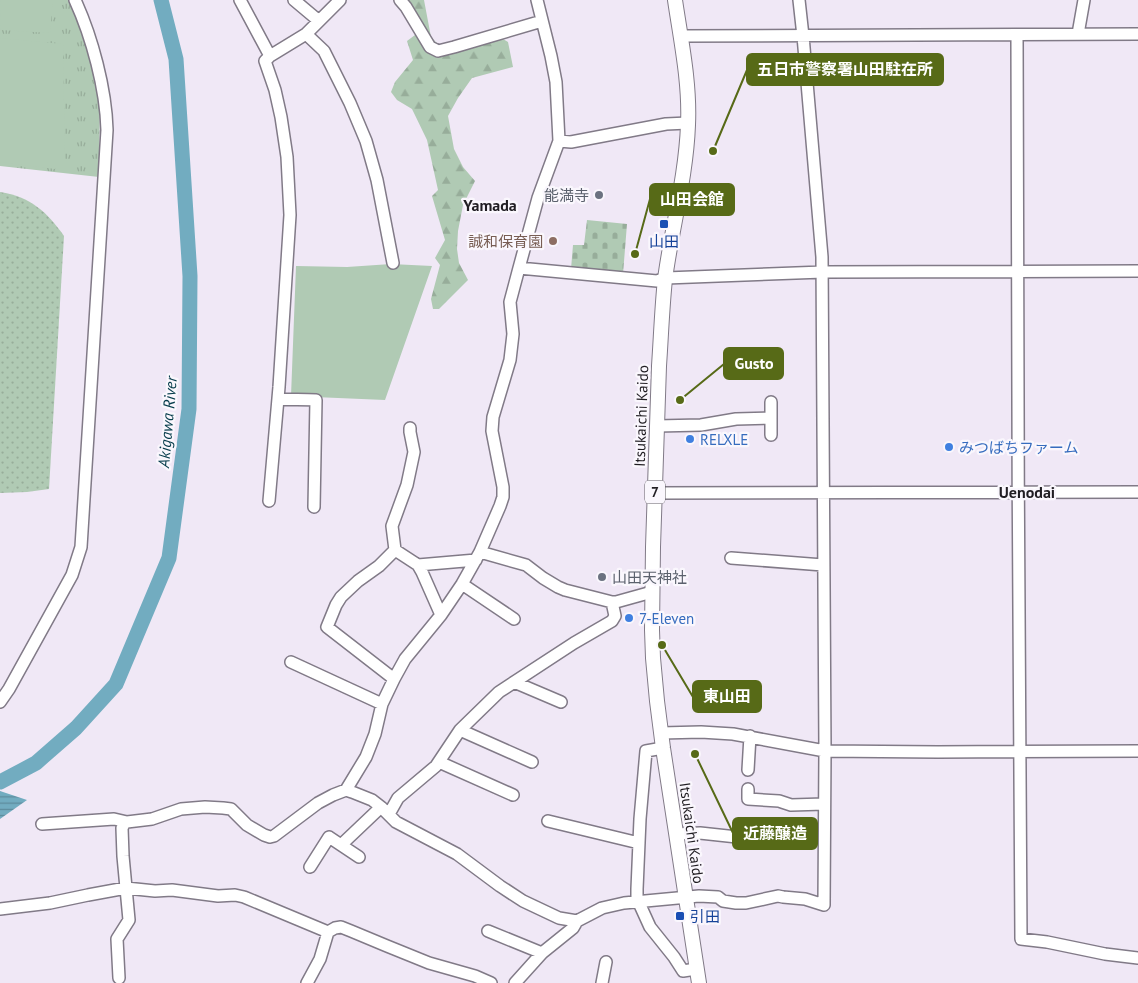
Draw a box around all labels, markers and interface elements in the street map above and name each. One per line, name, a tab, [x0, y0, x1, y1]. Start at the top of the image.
callout: 五日市警察署山田駐在所	[747, 54, 943, 85]
text: 五日市警察署山田駐在所	[757, 59, 933, 79]
callout: 山田会館	[650, 184, 734, 215]
place label: 能満寺	[544, 186, 589, 205]
marker: 能満寺	[593, 189, 605, 201]
text: 山田会館	[660, 189, 724, 209]
district label: Yamada	[462, 195, 517, 215]
marker: 山田	[658, 218, 670, 230]
place label: 誠和保育園	[468, 232, 543, 251]
place label: 山田	[649, 232, 679, 251]
marker: 誠和保育園	[547, 235, 559, 247]
callout: Gusto	[724, 348, 783, 379]
text: Gusto	[734, 353, 774, 373]
street label: Itsukaichi Kaido	[630, 365, 652, 467]
water label: Akigawa River	[153, 374, 181, 469]
place label: RELXLE	[700, 430, 748, 449]
marker: RELXLE	[684, 433, 696, 445]
place label: みつばちファーム	[959, 438, 1079, 457]
marker: みつばちファーム	[943, 441, 955, 453]
road number: 7	[645, 481, 665, 504]
district label: Uenodai	[999, 482, 1055, 502]
place label: 山田天神社	[612, 568, 687, 587]
marker: 山田天神社	[596, 571, 608, 583]
place label: 7-Eleven	[639, 609, 694, 628]
marker: 7-Eleven	[623, 612, 635, 624]
callout: 東山田	[693, 681, 761, 712]
text: 東山田	[703, 686, 751, 706]
street label: Itsukaichi Kaido	[676, 781, 708, 885]
callout: 近藤醸造	[733, 818, 817, 849]
text: 近藤醸造	[743, 823, 807, 843]
place label: 引田	[690, 907, 720, 926]
marker: 引田	[674, 910, 686, 922]

